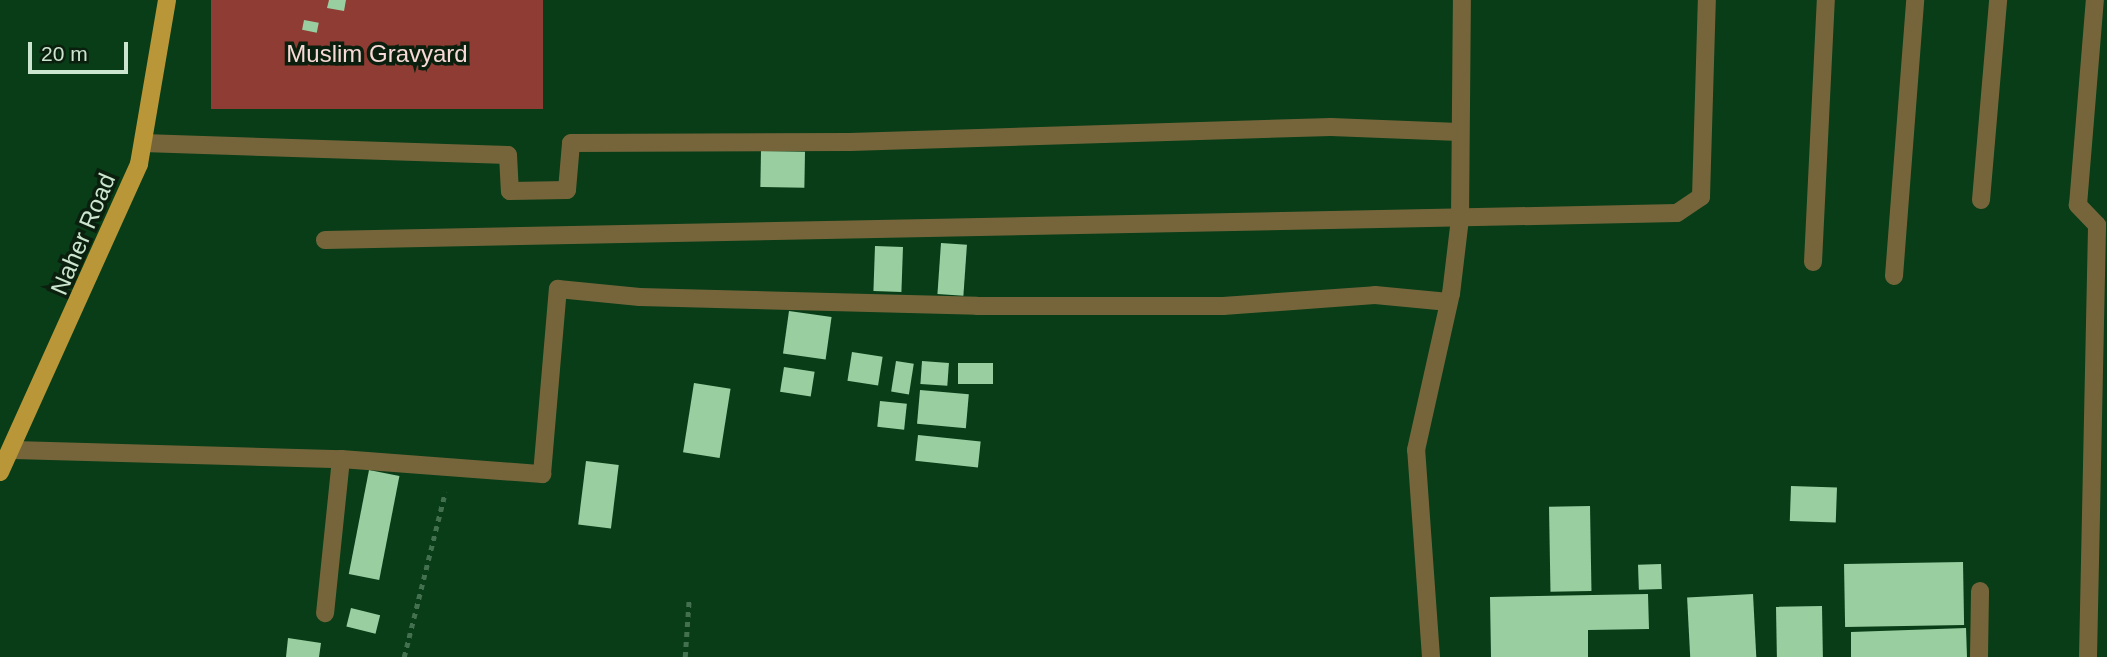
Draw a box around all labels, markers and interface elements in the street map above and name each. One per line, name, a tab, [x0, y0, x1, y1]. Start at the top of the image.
scale bar	[32, 28, 131, 72]
park label: Muslim Gravyard	[286, 40, 468, 68]
text: 20 m	[41, 42, 88, 65]
street label: Naher Road	[44, 169, 122, 299]

